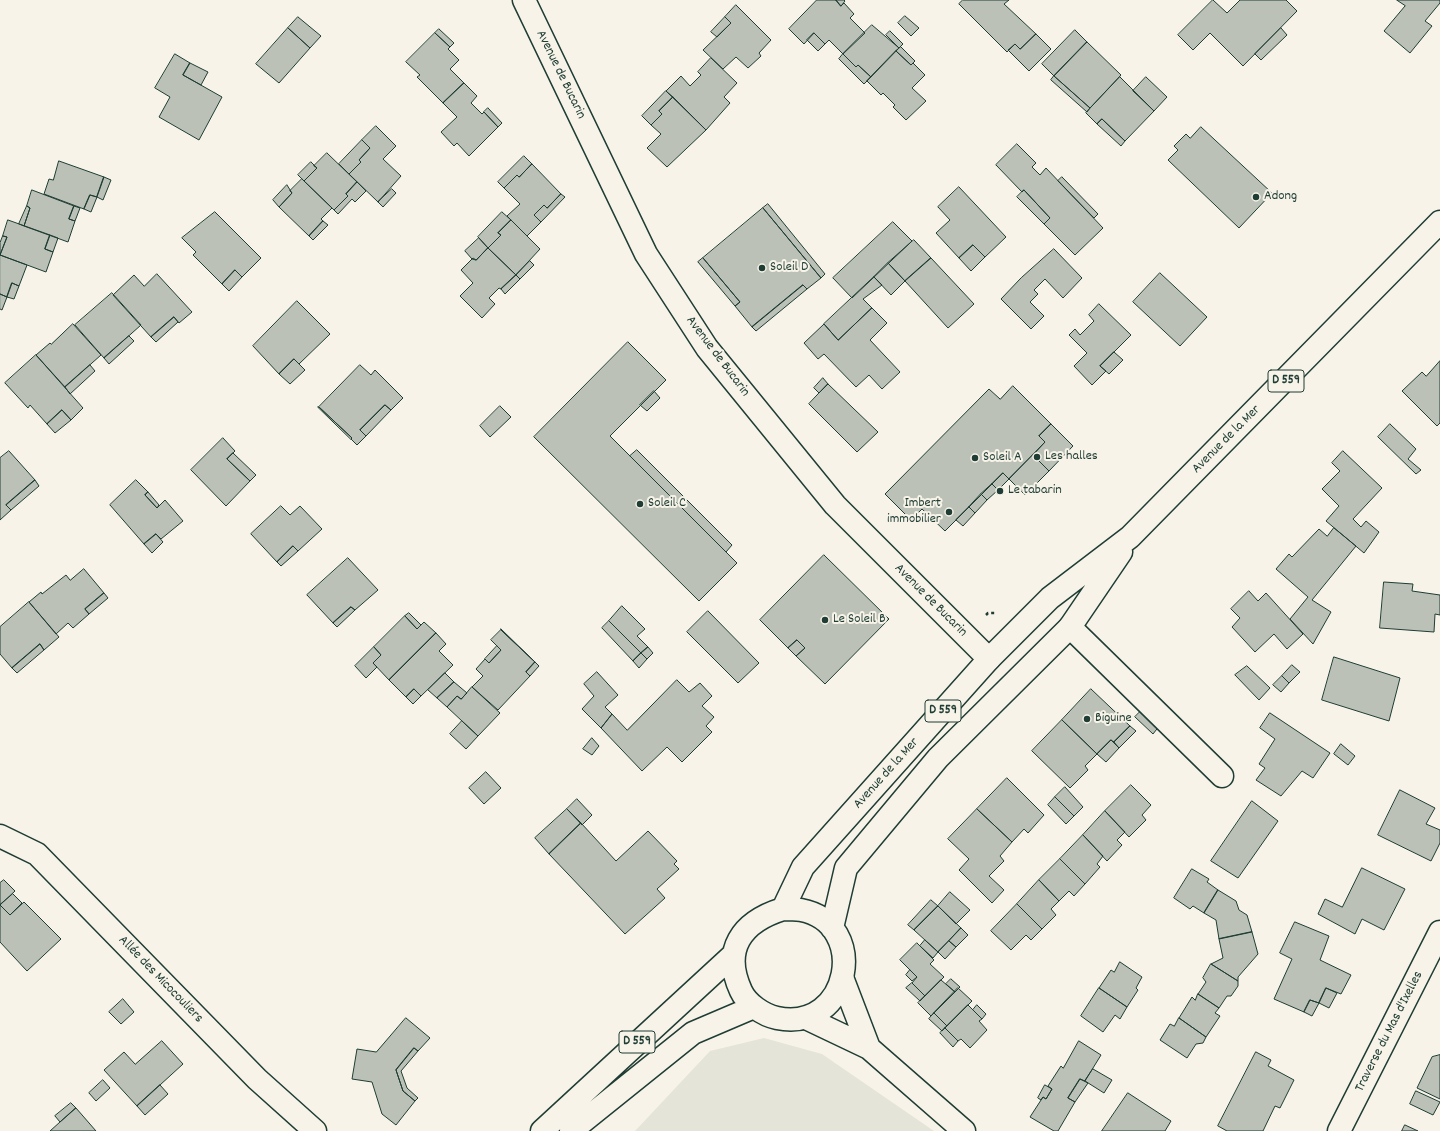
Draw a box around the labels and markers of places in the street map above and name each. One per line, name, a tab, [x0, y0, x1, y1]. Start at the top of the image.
place label: Adong	[1264, 189, 1297, 205]
marker: Adong	[1251, 192, 1261, 202]
place label: Soleil D	[770, 260, 808, 276]
marker: Soleil D	[757, 263, 767, 273]
place label: Les halles	[1045, 449, 1098, 465]
place label: Soleil A	[983, 450, 1022, 466]
marker: Les halles	[1032, 452, 1042, 462]
marker: Soleil A	[970, 453, 980, 463]
place label: Le tabarin	[1008, 483, 1062, 499]
marker: Le tabarin	[995, 486, 1005, 496]
place label: Soleil C	[648, 496, 686, 512]
place label: Imbert immobilier	[887, 496, 941, 528]
marker: Soleil C	[635, 499, 645, 509]
marker: Imbert immobilier	[944, 507, 954, 517]
place label: Le Soleil B	[833, 612, 886, 628]
marker: Le Soleil B	[820, 615, 830, 625]
place label: Biguine	[1095, 711, 1132, 727]
marker: Biguine	[1082, 714, 1092, 724]

